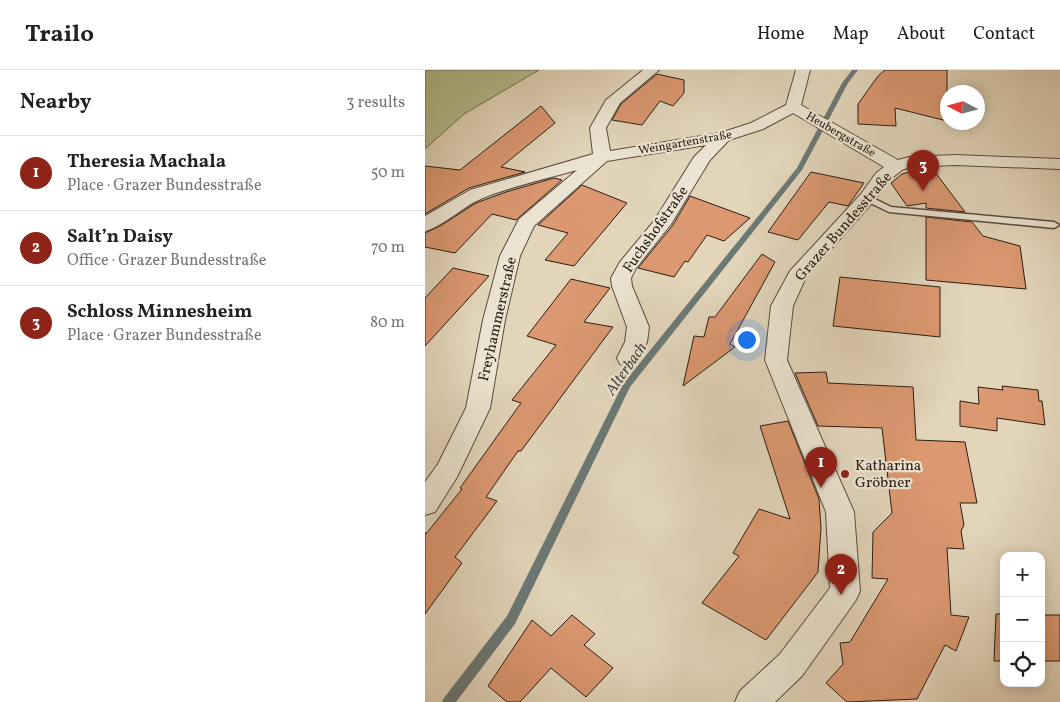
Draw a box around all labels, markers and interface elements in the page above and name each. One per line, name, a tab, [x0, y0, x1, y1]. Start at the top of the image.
text: Trailo	[25, 18, 94, 52]
text: Home	[757, 22, 805, 47]
text: Map	[833, 22, 869, 47]
text: About	[897, 22, 945, 47]
text: Contact	[973, 22, 1035, 47]
north arrow	[940, 85, 985, 130]
text: Nearby	[20, 88, 91, 117]
text: 3 results	[346, 92, 405, 114]
street label: Heubergstraße	[803, 108, 879, 161]
street label: Weingartenstraße	[637, 127, 734, 159]
text: Theresia Machala	[67, 149, 226, 175]
pin: 3	[907, 150, 939, 191]
text: 1	[33, 162, 39, 184]
text: 50 m	[371, 162, 405, 184]
street label: Grazer Bundesstraße	[791, 168, 898, 286]
text: Place · Grazer Bundesstraße	[67, 175, 261, 197]
street label: Fuchshofstraße	[618, 182, 694, 278]
text: Salt’n Daisy	[67, 224, 173, 250]
text: 2	[32, 237, 40, 259]
text: 70 m	[371, 237, 405, 259]
text: Office · Grazer Bundesstraße	[67, 250, 266, 272]
street label: Freyhammerstraße	[474, 255, 523, 384]
text: Schloss Minnesheim	[67, 299, 252, 325]
text: 3	[32, 312, 40, 334]
text: 80 m	[370, 312, 405, 334]
text: Place · Grazer Bundesstraße	[67, 325, 261, 347]
your location	[734, 327, 760, 353]
water label: Alterbach	[600, 338, 653, 401]
pin: 1	[805, 447, 837, 488]
place label: Katharina Gröbner	[855, 456, 921, 494]
marker: Katharina Gröbner	[839, 468, 851, 480]
map controls	[1000, 552, 1045, 687]
button: +	[1000, 552, 1045, 597]
pin: 2	[825, 554, 857, 595]
button: −	[1000, 597, 1045, 642]
button: locate	[1000, 642, 1045, 687]

